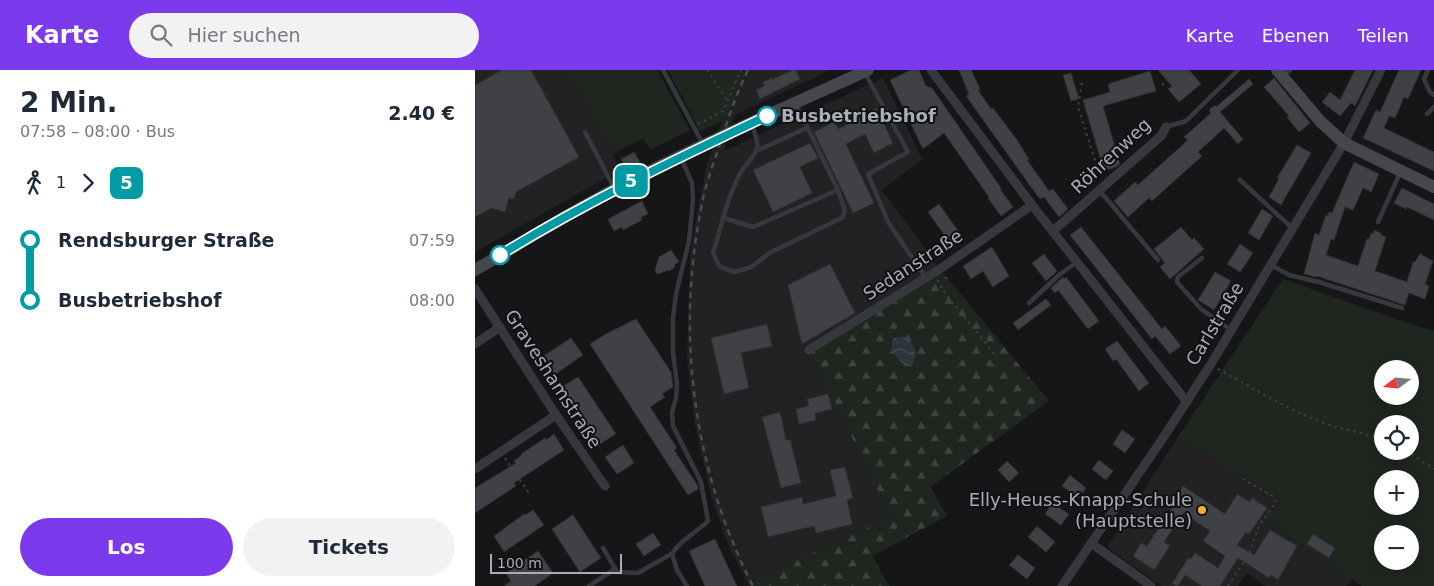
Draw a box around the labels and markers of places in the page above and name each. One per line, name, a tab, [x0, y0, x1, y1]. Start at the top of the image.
place label: Busbetriebshof	[781, 105, 936, 126]
marker: Busbetriebshof	[757, 106, 777, 126]
unlabelled marker	[490, 245, 510, 265]
place label: Elly-Heuss-Knapp-Schule (Hauptstelle)	[969, 489, 1192, 531]
marker: Elly-Heuss-Knapp-Schule (Hauptstelle)	[1196, 504, 1208, 516]

